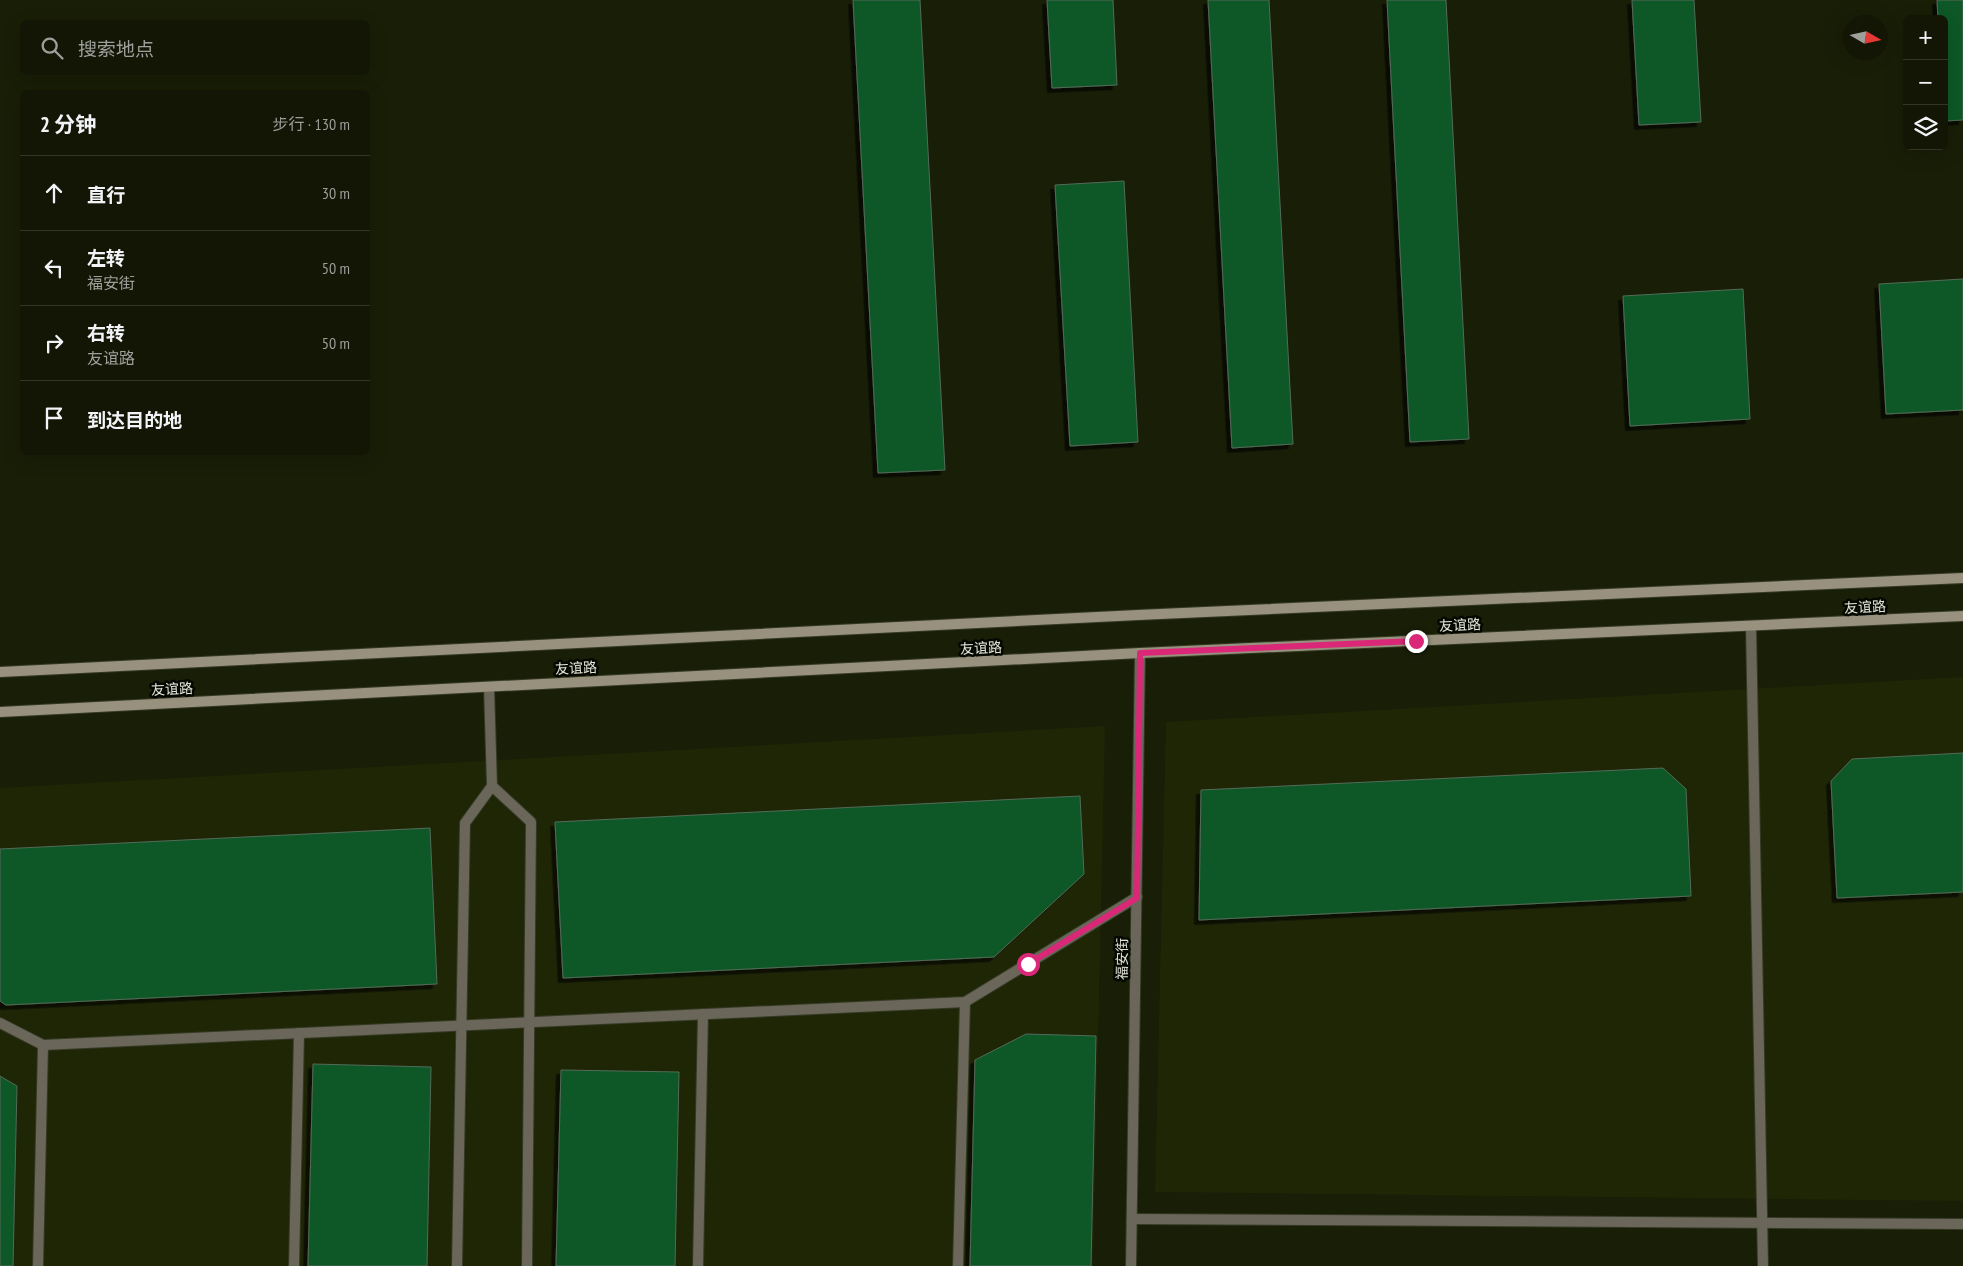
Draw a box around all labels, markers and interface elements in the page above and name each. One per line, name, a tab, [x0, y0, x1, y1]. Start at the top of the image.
north arrow	[1843, 15, 1888, 60]
map controls	[1903, 15, 1948, 150]
button: +	[1903, 15, 1948, 60]
search box	[20, 20, 370, 75]
icon: search	[38, 34, 66, 62]
text: 搜索地点	[78, 37, 154, 61]
button: −	[1903, 60, 1948, 105]
button: layers	[1903, 105, 1948, 150]
text: 2 分钟	[40, 111, 96, 138]
text: 步行 · 130 m	[272, 114, 350, 134]
icon: ahead	[40, 179, 68, 207]
text: 直行	[87, 183, 125, 207]
text: 30 m	[322, 183, 350, 203]
text: 左转	[87, 246, 125, 270]
icon: left	[40, 254, 68, 282]
text: 50 m	[322, 258, 350, 278]
text: 福安街	[87, 273, 135, 293]
text: 右转	[87, 321, 125, 345]
icon: right	[40, 329, 68, 357]
text: 50 m	[322, 333, 350, 353]
text: 友谊路	[87, 348, 135, 368]
icon: arrive	[40, 404, 68, 432]
text: 到达目的地	[87, 408, 182, 432]
street label: 友谊路	[1844, 597, 1886, 617]
street label: 友谊路	[1439, 615, 1481, 635]
route end	[1405, 630, 1428, 653]
street label: 友谊路	[960, 638, 1002, 658]
street label: 友谊路	[555, 658, 597, 678]
street label: 友谊路	[151, 679, 193, 699]
street label: 福安街	[1113, 938, 1131, 980]
route start	[1017, 953, 1040, 976]

